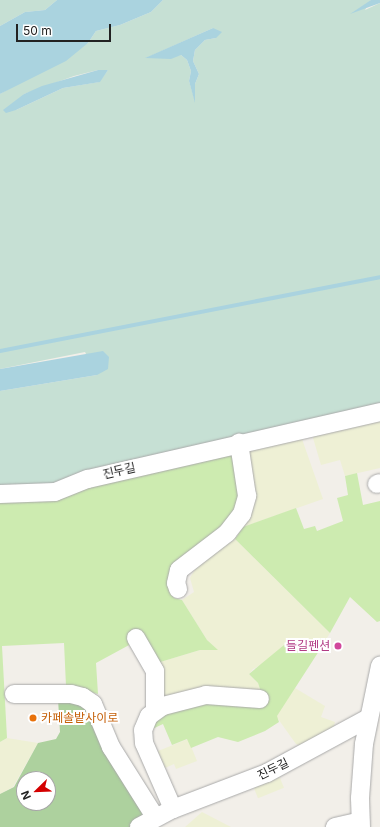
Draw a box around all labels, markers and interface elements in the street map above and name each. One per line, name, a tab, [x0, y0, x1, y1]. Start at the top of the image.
scale bar	[18, 16, 113, 42]
text: 50 m	[23, 23, 52, 38]
street label: 진두길	[101, 460, 137, 482]
place label: 들길펜션	[286, 639, 330, 653]
marker: 들길펜션	[333, 641, 343, 651]
place label: 카페솔밭사이로	[41, 711, 118, 725]
marker: 카페솔밭사이로	[28, 713, 38, 723]
street label: 진두길	[255, 755, 291, 783]
north arrow	[16, 771, 56, 811]
text: N	[18, 789, 34, 802]

